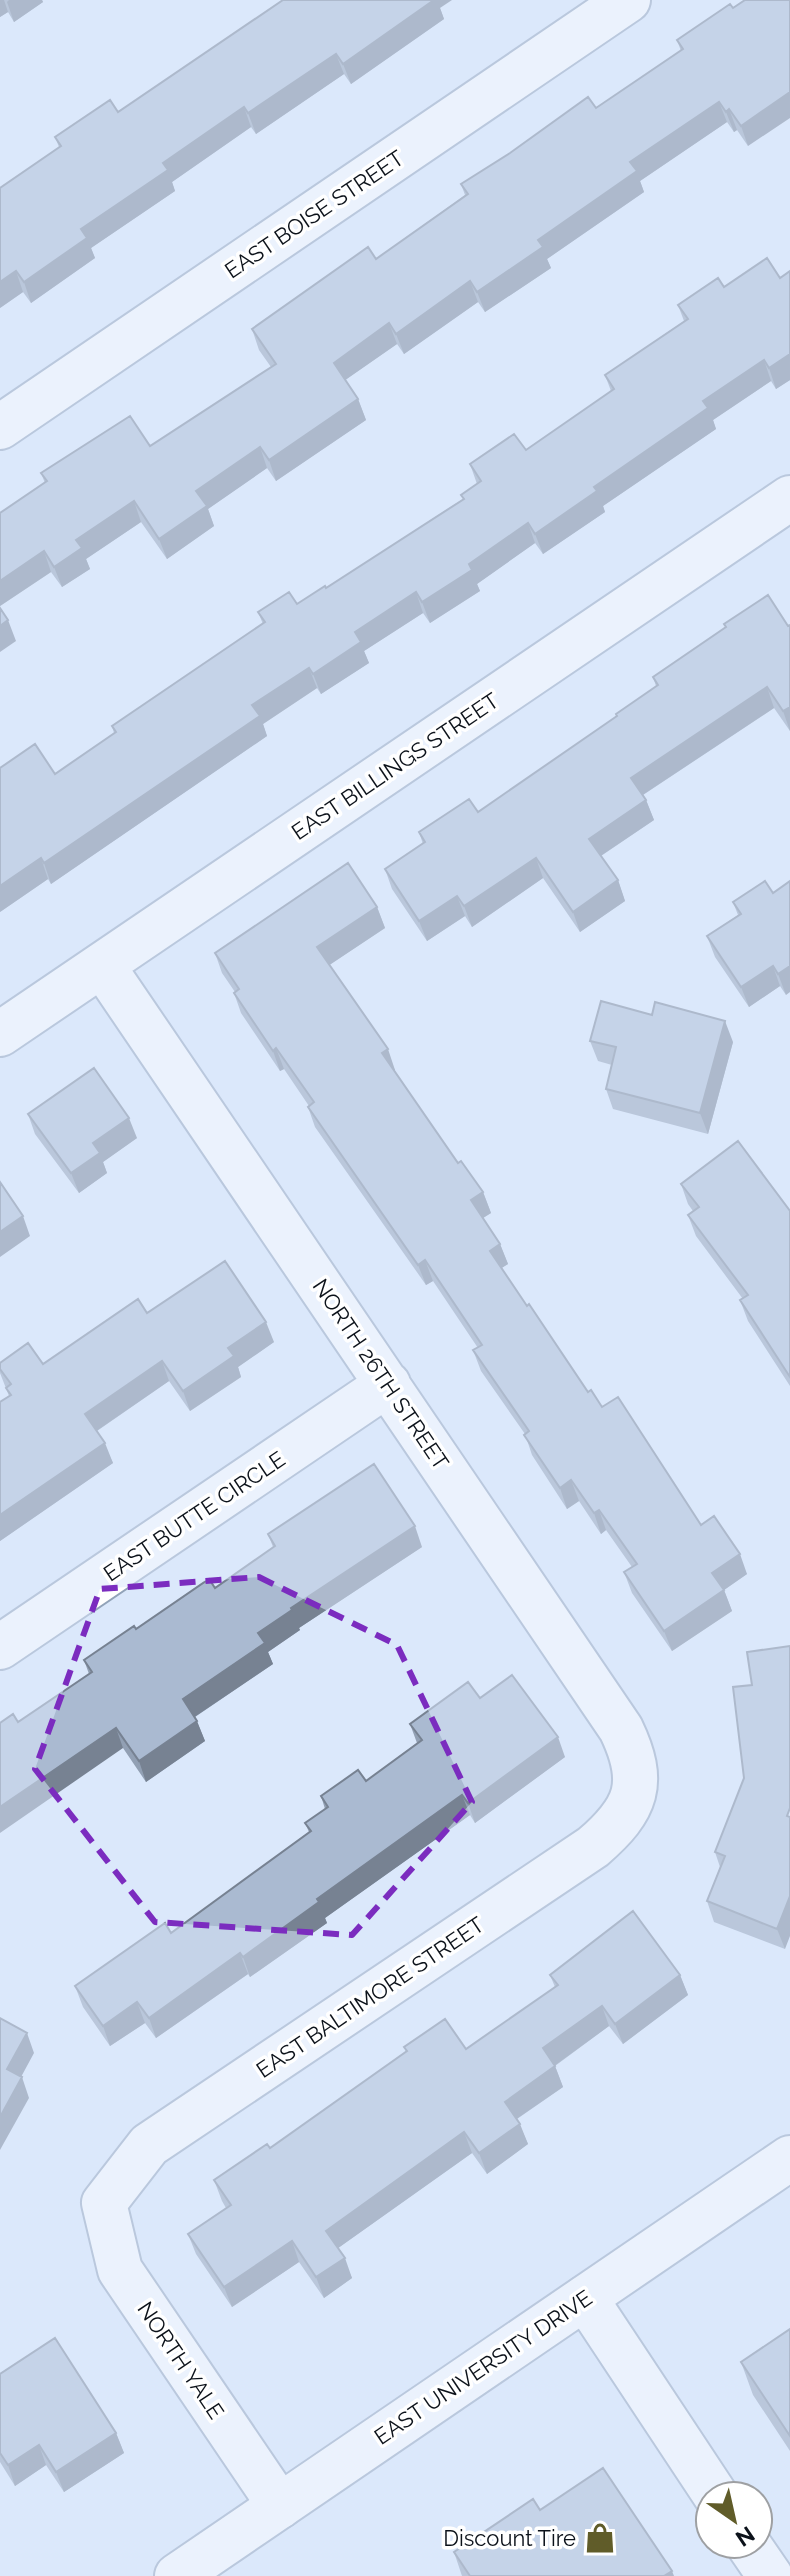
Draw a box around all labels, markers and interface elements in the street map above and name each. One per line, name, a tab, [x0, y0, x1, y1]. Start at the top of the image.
street label: EAST BOISE STREET	[220, 144, 409, 284]
street label: EAST BILLINGS STREET	[287, 687, 504, 845]
street label: NORTH 26TH STREET	[308, 1274, 455, 1475]
street label: EAST BUTTE CIRCLE	[98, 1446, 290, 1586]
street label: EAST BALTIMORE STREET	[251, 1911, 489, 2083]
street label: EAST UNIVERSITY DRIVE	[369, 2284, 597, 2450]
street label: NORTH YALE	[132, 2296, 230, 2424]
north arrow	[694, 2480, 774, 2560]
shop icon: Discount Tire	[583, 2521, 617, 2555]
text: N	[731, 2521, 759, 2552]
place label: Discount Tire	[443, 2525, 576, 2551]

